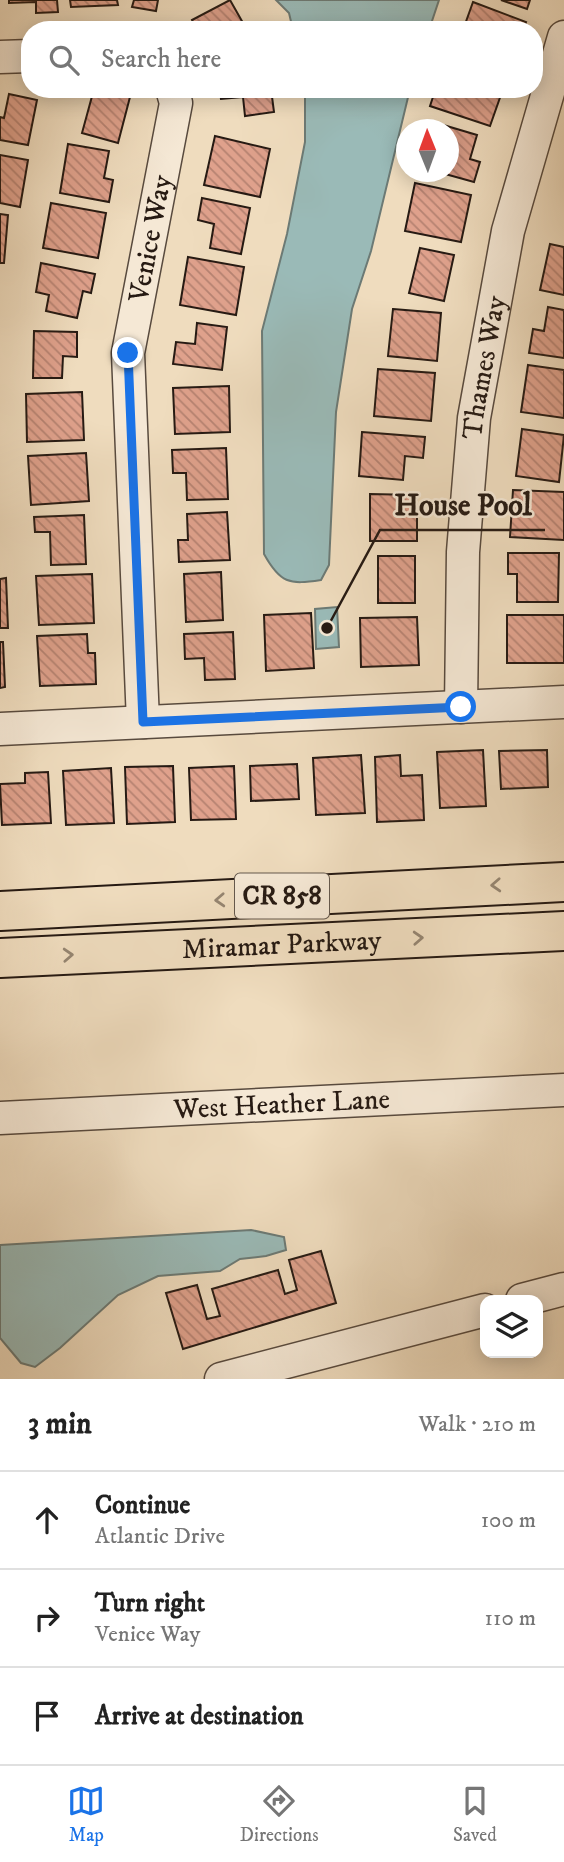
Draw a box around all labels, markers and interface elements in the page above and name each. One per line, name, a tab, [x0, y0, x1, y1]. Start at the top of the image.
search box	[21, 21, 543, 98]
icon: search	[45, 41, 83, 79]
text: Search here	[101, 43, 221, 76]
north arrow	[396, 119, 459, 182]
street label: Venice Way	[121, 171, 179, 306]
street label: Thames Way	[455, 292, 514, 440]
route end	[112, 337, 143, 368]
callout: House Pool	[380, 479, 545, 530]
text: House Pool	[394, 488, 533, 525]
route start	[445, 691, 476, 722]
road number: CR 858	[235, 874, 329, 918]
one-way arrow	[490, 878, 501, 893]
one-way arrow	[214, 892, 225, 907]
street label: Miramar Parkway	[181, 922, 383, 967]
one-way arrow	[413, 931, 424, 946]
one-way arrow	[63, 948, 74, 963]
street label: West Heather Lane	[172, 1081, 391, 1127]
map controls	[480, 1295, 543, 1358]
button: layers	[480, 1295, 543, 1358]
text: 3 min	[28, 1406, 92, 1443]
text: Walk · 210 m	[419, 1410, 536, 1439]
text: Continue	[95, 1489, 190, 1522]
icon: ahead	[28, 1501, 66, 1539]
text: 100 m	[481, 1506, 536, 1535]
text: Atlantic Drive	[95, 1522, 225, 1551]
text: Turn right	[95, 1587, 205, 1620]
icon: right	[28, 1599, 66, 1637]
text: 110 m	[485, 1604, 536, 1633]
text: Venice Way	[95, 1620, 200, 1649]
icon: arrive	[28, 1697, 66, 1735]
text: Arrive at destination	[95, 1700, 304, 1733]
tab: Map	[67, 1782, 105, 1847]
tab: Directions	[240, 1782, 319, 1847]
tab: Saved	[453, 1782, 497, 1847]

